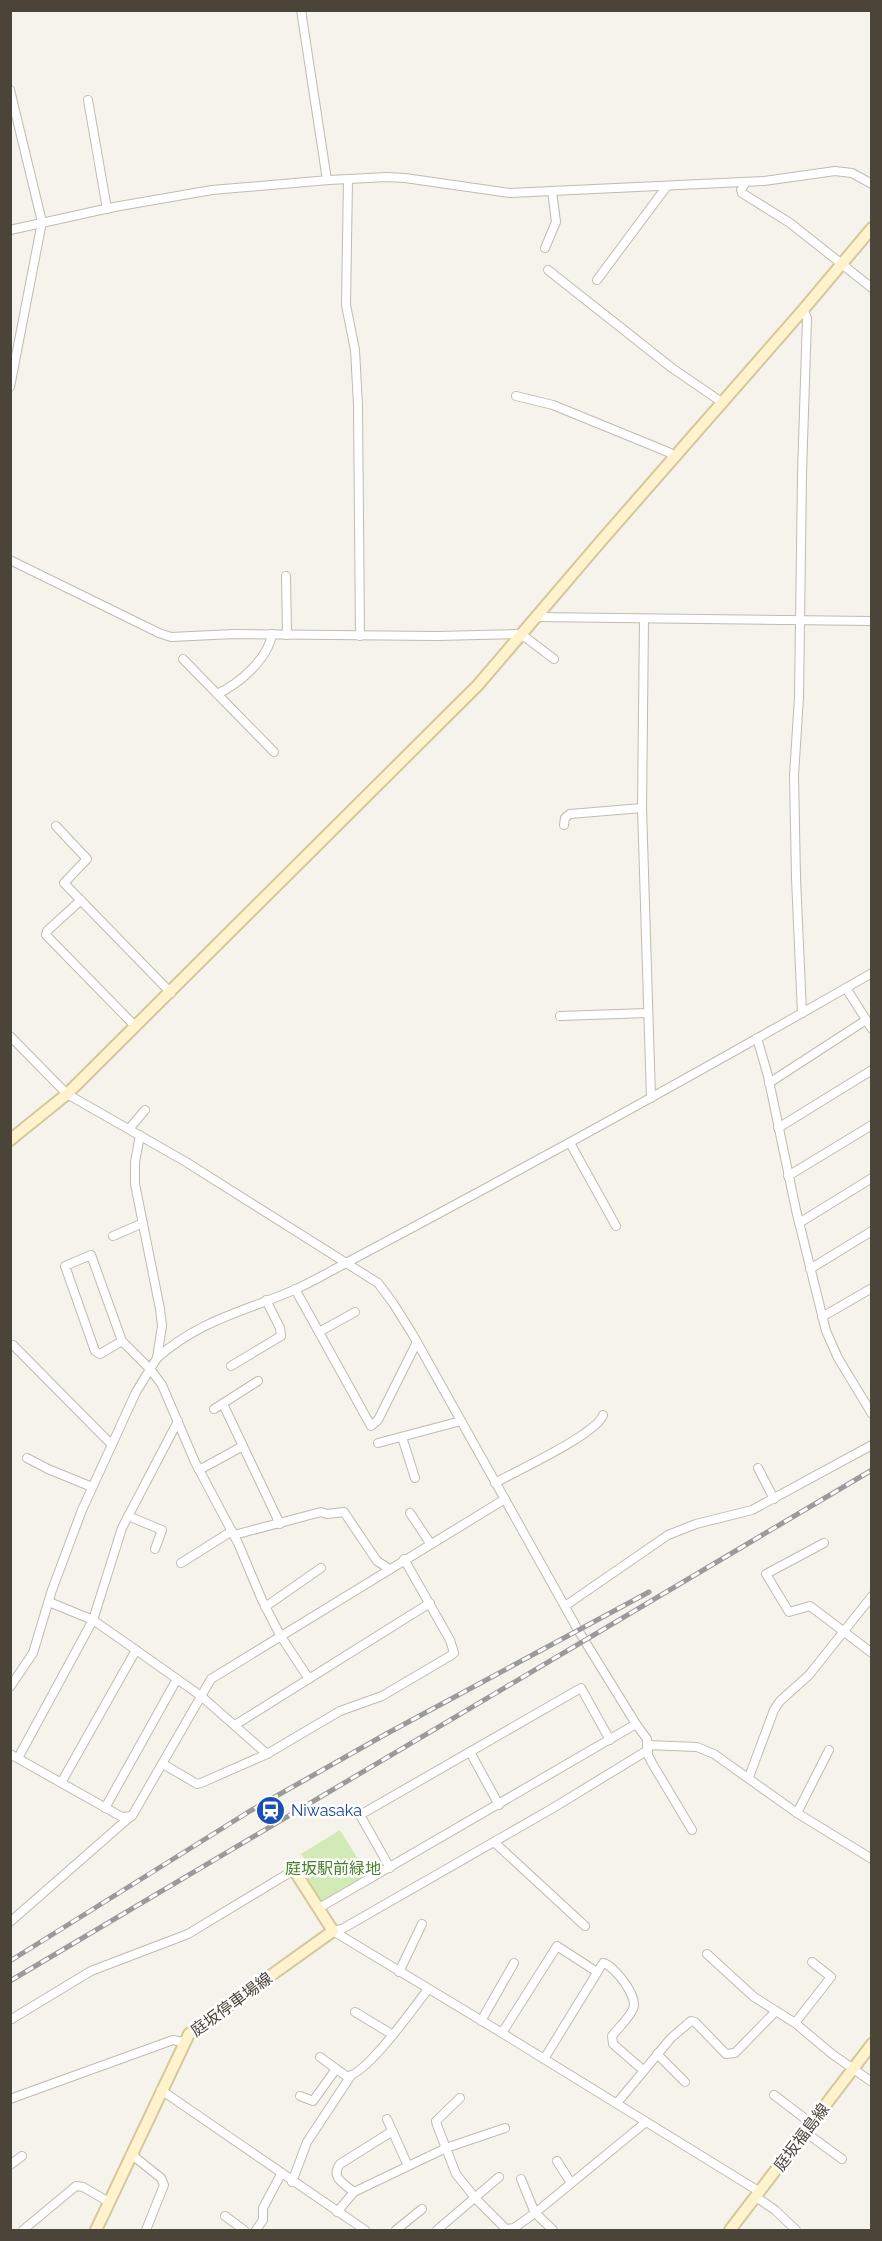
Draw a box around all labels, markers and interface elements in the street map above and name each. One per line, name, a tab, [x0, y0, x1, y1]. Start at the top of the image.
station icon: Niwasaka	[254, 1794, 286, 1826]
place label: Niwasaka	[291, 1801, 362, 1820]
park label: 庭坂駅前緑地	[285, 1859, 381, 1878]
street label: 庭坂停車場線	[187, 1969, 276, 2040]
street label: 庭坂福島線	[770, 2100, 833, 2175]

